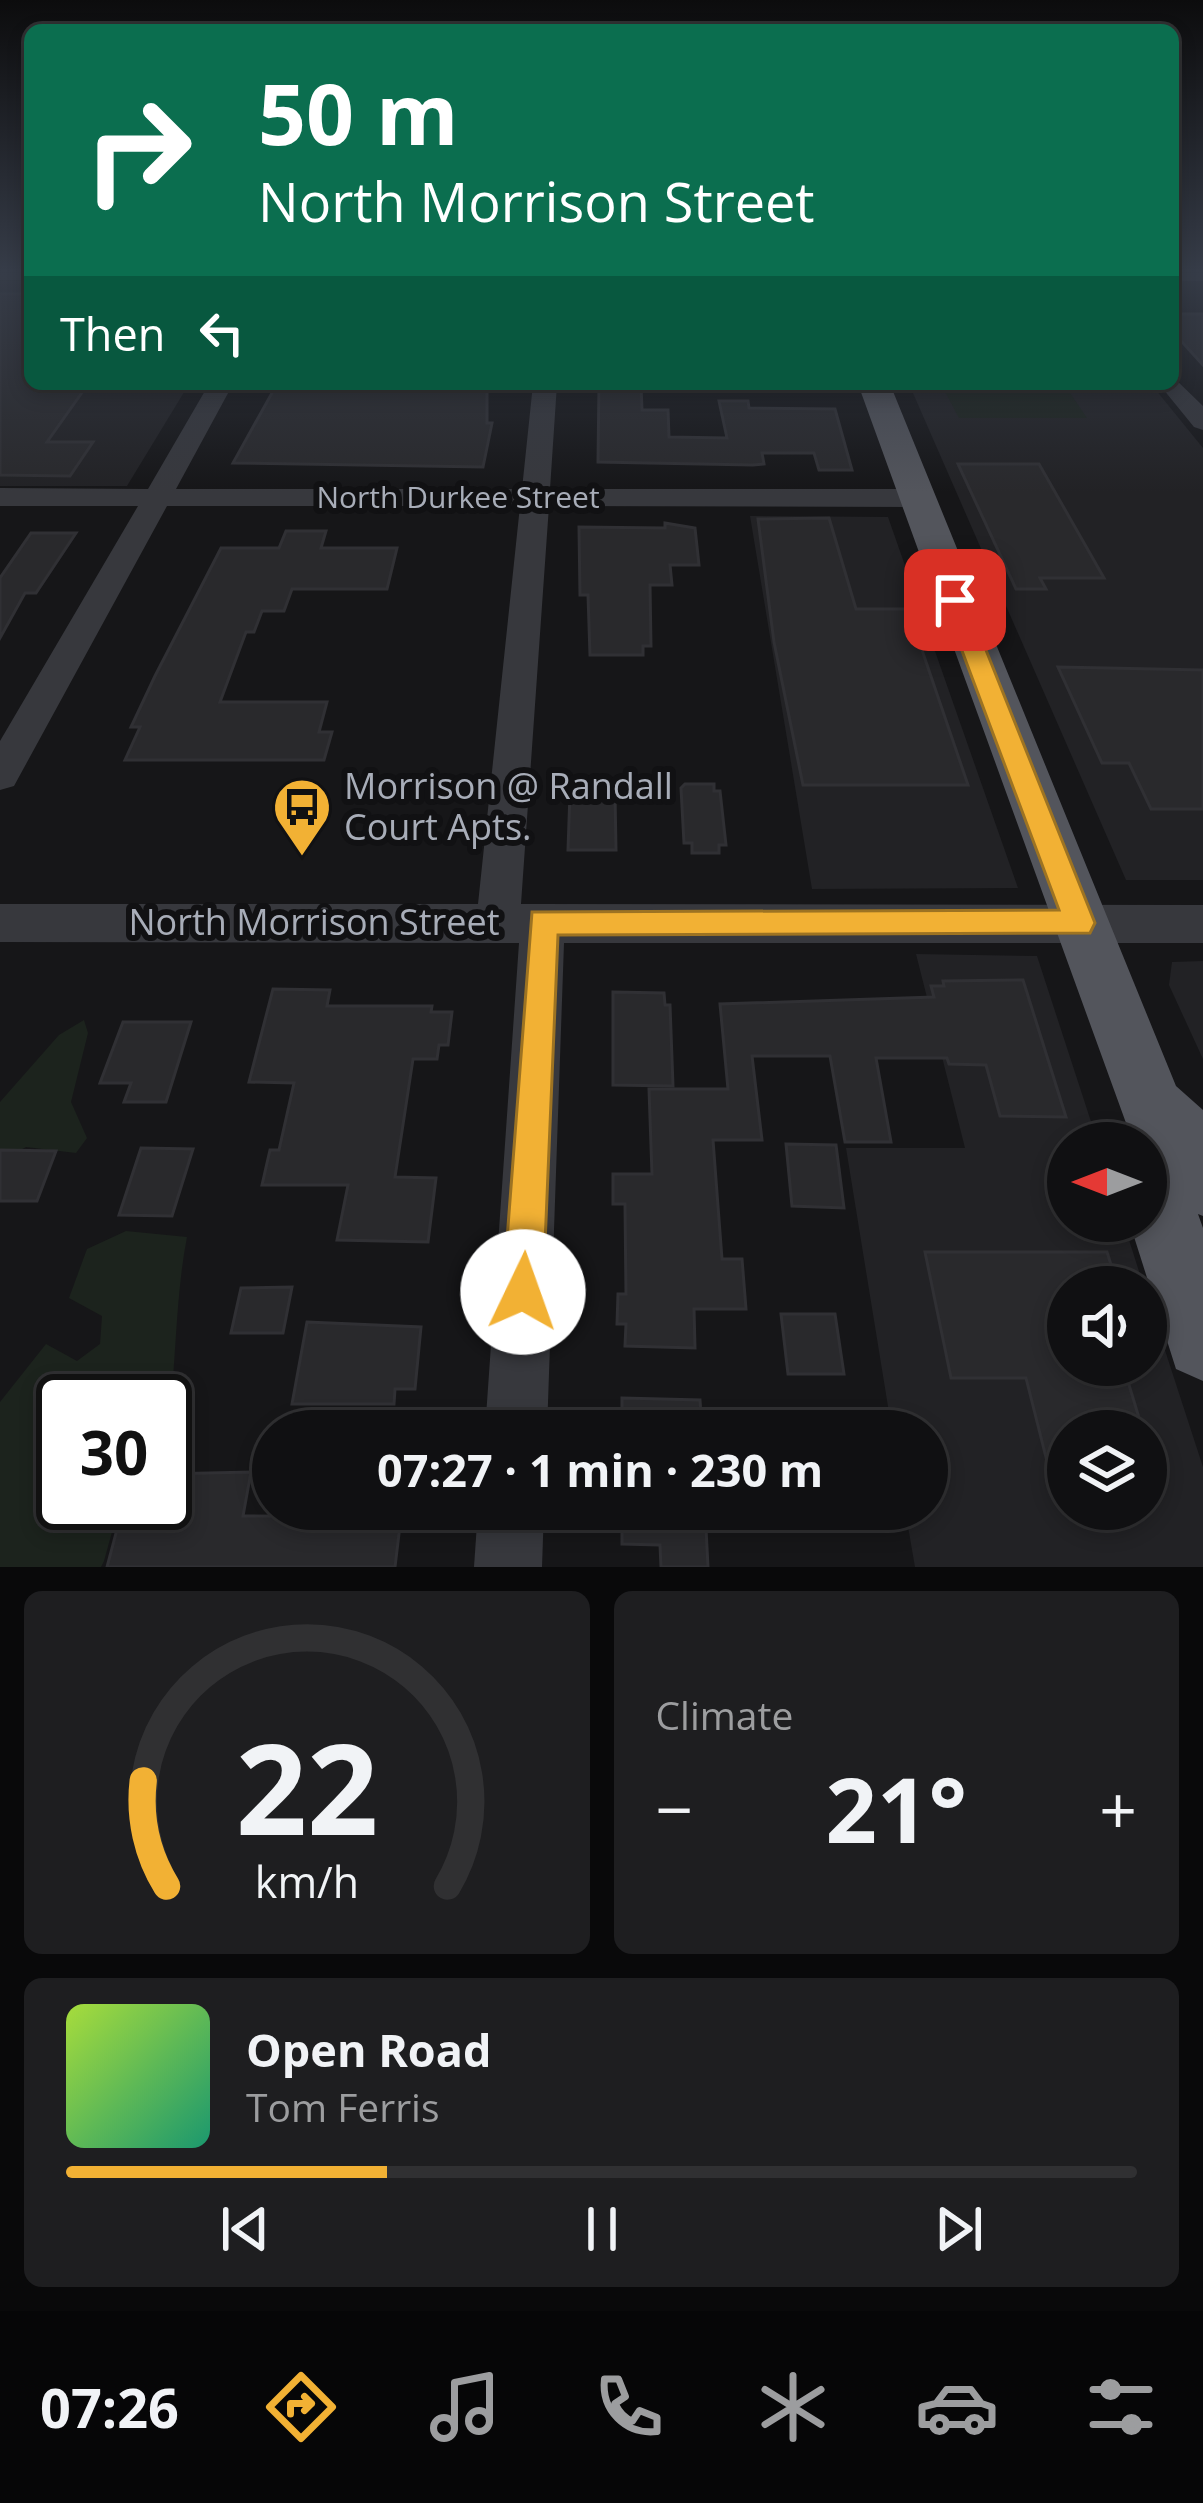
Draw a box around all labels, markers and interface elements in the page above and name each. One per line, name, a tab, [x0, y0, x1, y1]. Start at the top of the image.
text: 50 m	[258, 55, 458, 170]
icon: right	[60, 72, 216, 228]
text: North Morrison Street	[258, 164, 815, 238]
icon: left	[189, 300, 255, 366]
text: Then	[60, 303, 165, 364]
street label: North Durkee Street	[316, 476, 600, 517]
pin	[904, 549, 1006, 651]
icon: arrive	[922, 567, 988, 633]
place label: Morrison @ Randall Court Apts.	[344, 761, 673, 851]
bus stop icon: Morrison @ Randall Court Apts.	[271, 776, 333, 858]
street label: North Morrison Street	[128, 897, 500, 946]
north arrow	[1047, 1122, 1167, 1242]
map controls	[1047, 1122, 1167, 1530]
position arrow	[460, 1229, 586, 1355]
button: sound	[1047, 1266, 1167, 1386]
speed limit sign: 30	[36, 1374, 192, 1530]
button: layers	[1047, 1410, 1167, 1530]
text: 07:27 · 1 min · 230 m	[377, 1439, 823, 1500]
text: Climate	[656, 1688, 793, 1741]
text: 22	[235, 1702, 378, 1872]
text: 21°	[826, 1747, 967, 1869]
text: −	[656, 1763, 693, 1853]
text: +	[1099, 1763, 1137, 1853]
text: km/h	[255, 1851, 359, 1910]
text: Open Road	[246, 2019, 491, 2080]
text: Tom Ferris	[246, 2080, 440, 2133]
icon: previous	[212, 2196, 278, 2262]
icon: pause	[569, 2196, 635, 2262]
icon: next	[926, 2196, 992, 2262]
icon: directions	[259, 2365, 343, 2449]
icon: music	[423, 2365, 507, 2449]
icon: phone	[587, 2365, 671, 2449]
icon: climate	[751, 2365, 835, 2449]
icon: car	[915, 2365, 999, 2449]
icon: filters	[1079, 2365, 1163, 2449]
text: 07:26	[40, 2370, 179, 2444]

